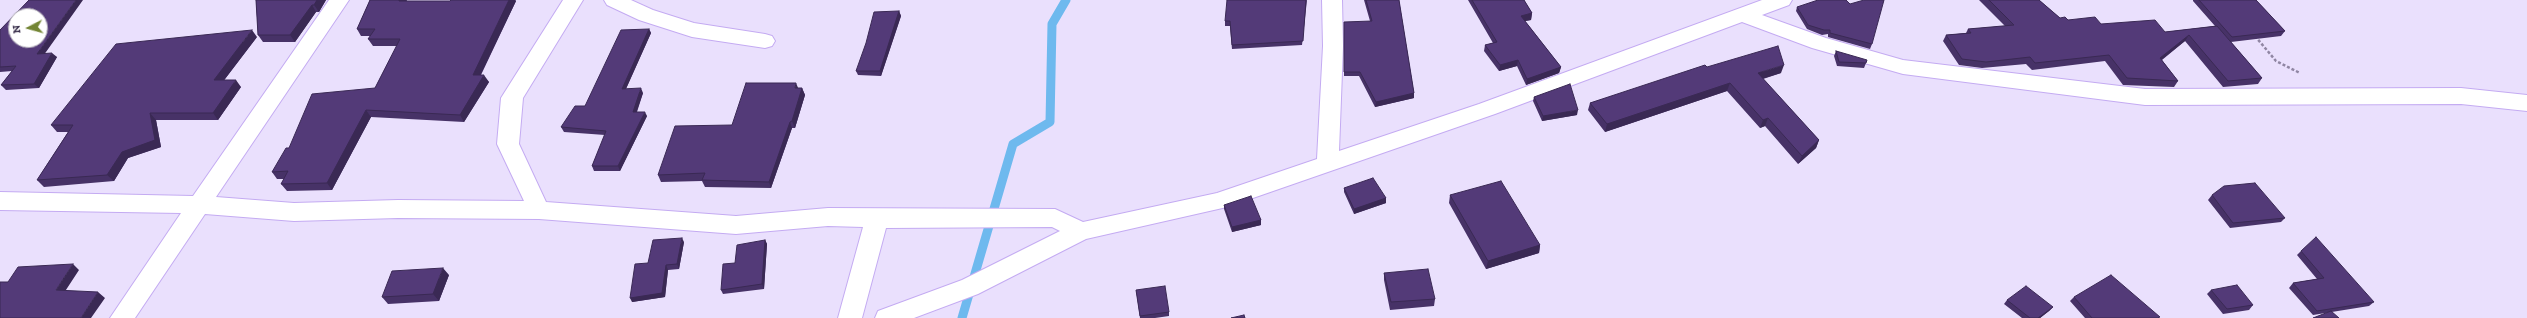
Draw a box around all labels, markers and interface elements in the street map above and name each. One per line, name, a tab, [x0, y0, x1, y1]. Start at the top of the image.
north arrow	[8, 8, 48, 48]
text: N	[10, 24, 23, 34]

